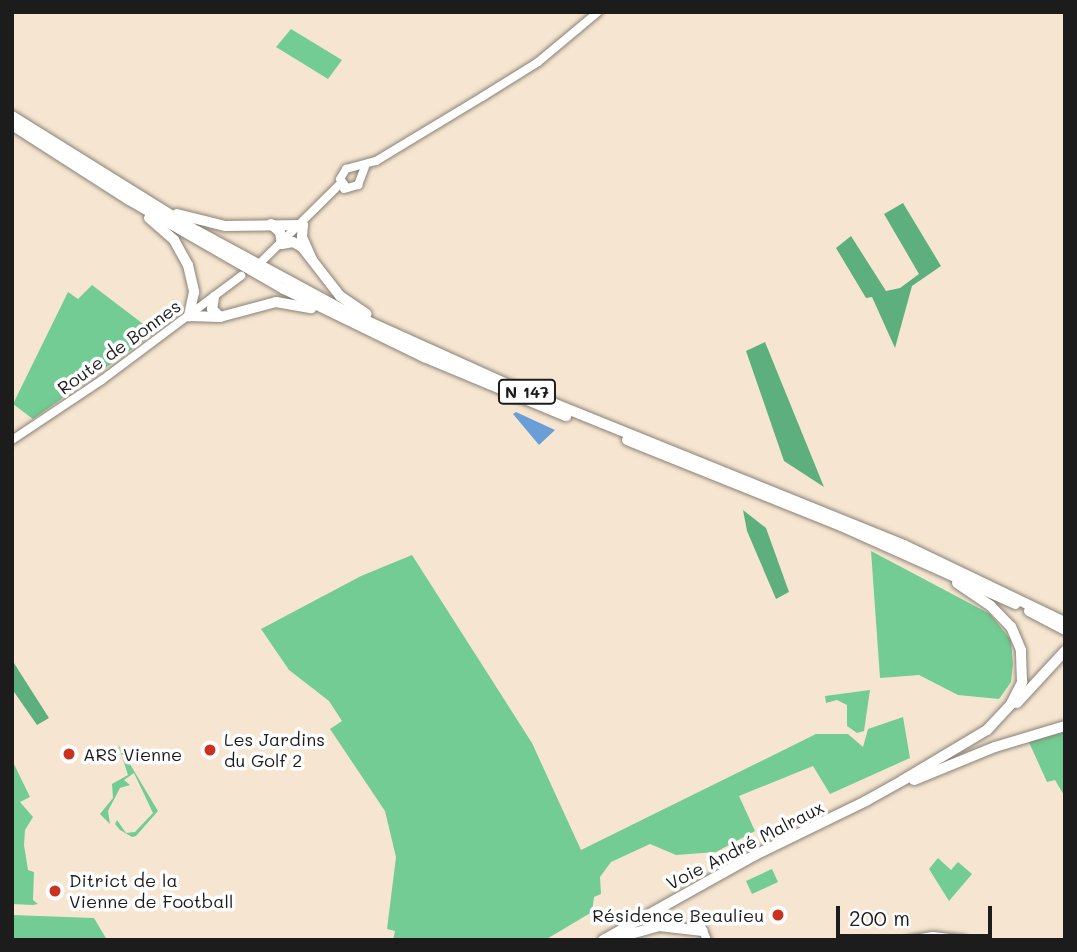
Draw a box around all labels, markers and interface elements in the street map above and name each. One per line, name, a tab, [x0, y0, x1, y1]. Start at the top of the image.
street label: Route de Bonnes	[53, 295, 185, 399]
road number: N 147	[497, 380, 557, 404]
place label: Les Jardins du Golf 2	[224, 729, 325, 772]
marker: Les Jardins du Golf 2	[202, 742, 218, 758]
place label: ARS Vienne	[83, 743, 182, 765]
marker: ARS Vienne	[61, 746, 77, 762]
street label: Voie André Malraux	[663, 796, 827, 894]
place label: Ditrict de la Vienne de Football	[69, 870, 233, 912]
marker: Ditrict de la Vienne de Football	[47, 883, 63, 899]
scale bar	[839, 892, 995, 936]
place label: Résidence Beaulieu	[592, 904, 764, 926]
text: 200 m	[849, 904, 910, 931]
marker: Résidence Beaulieu	[770, 907, 786, 923]

